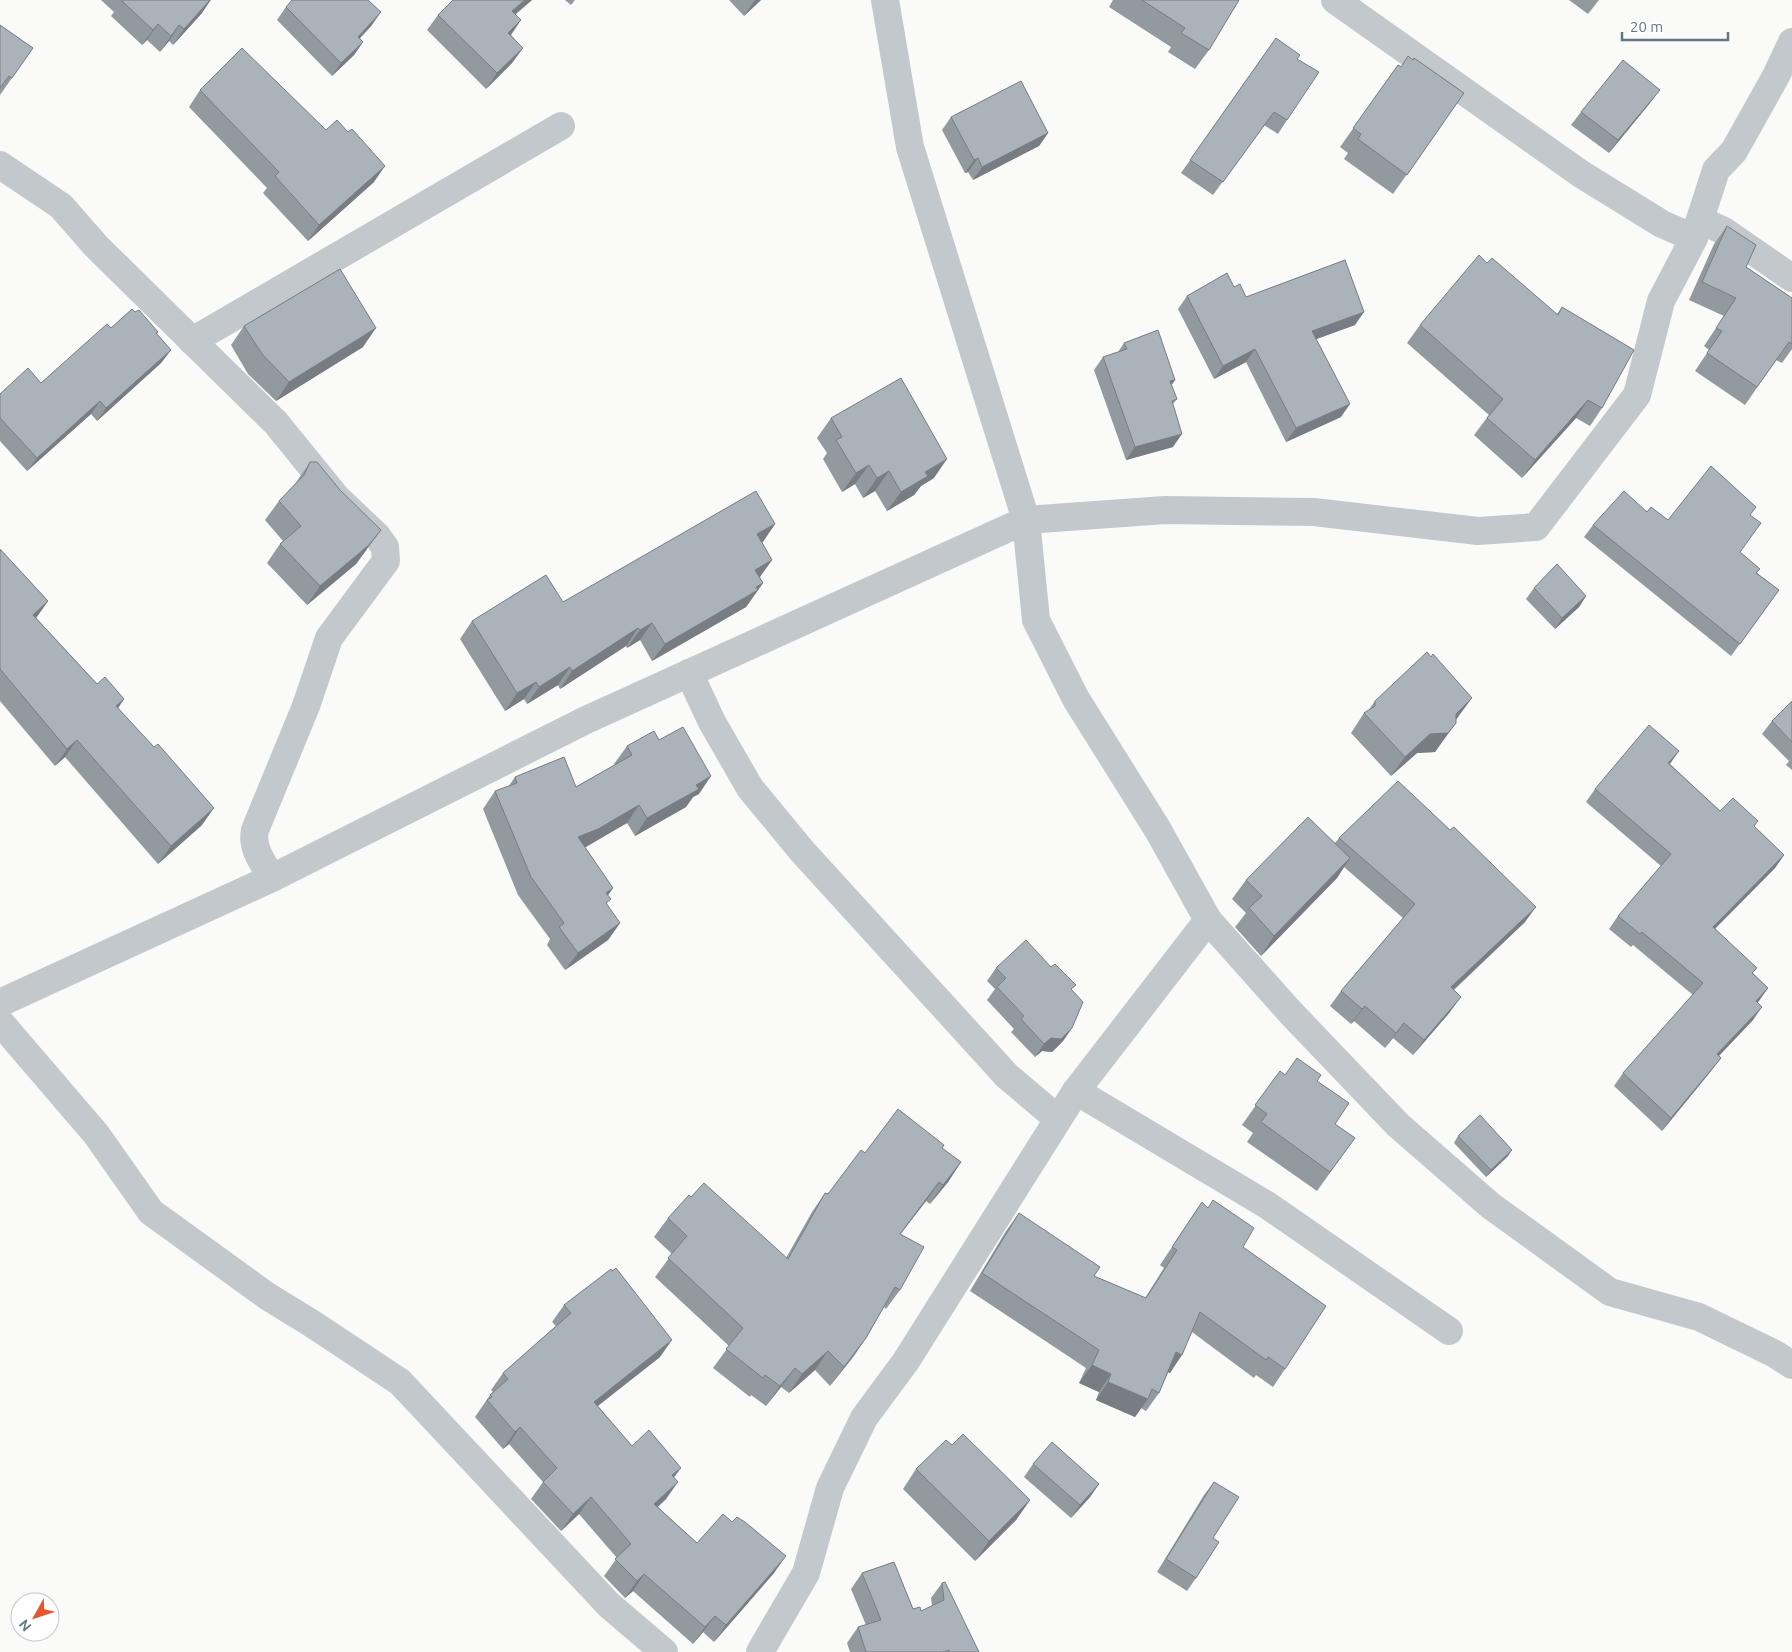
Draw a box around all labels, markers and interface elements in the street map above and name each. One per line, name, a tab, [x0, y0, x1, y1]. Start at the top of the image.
scale bar	[1622, 10, 1728, 42]
text: 20 m	[1630, 18, 1663, 35]
north arrow	[10, 1592, 60, 1642]
text: N	[16, 1616, 35, 1635]

